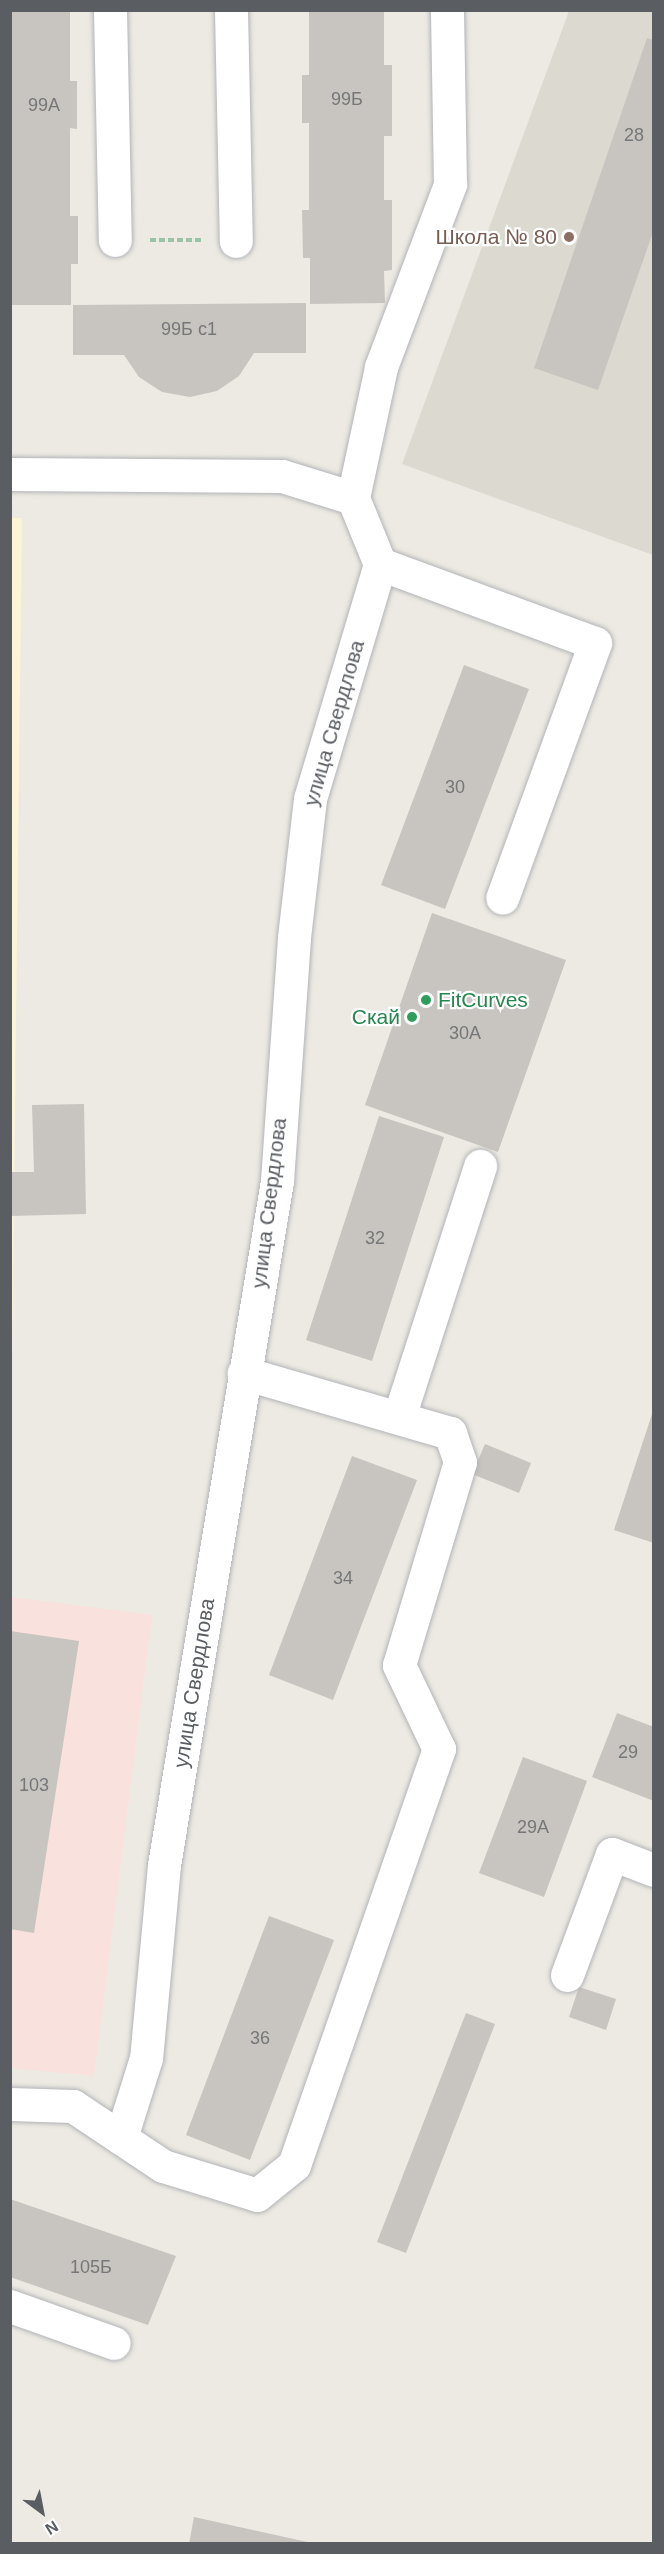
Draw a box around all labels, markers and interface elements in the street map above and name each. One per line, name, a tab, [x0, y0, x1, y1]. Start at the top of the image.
house number: 99Б	[331, 88, 363, 110]
house number: 99А	[28, 94, 60, 116]
house number: 28	[624, 124, 644, 146]
place label: Школа № 80	[436, 224, 557, 250]
marker: Школа № 80	[562, 230, 576, 244]
house number: 99Б с1	[161, 318, 217, 340]
street label: улица Свердлова	[298, 637, 370, 809]
house number: 30	[445, 776, 465, 798]
place label: FitCurves	[438, 987, 528, 1013]
marker: FitCurves	[419, 993, 433, 1007]
place label: Скай	[352, 1004, 400, 1030]
marker: Скай	[405, 1010, 419, 1024]
house number: 30А	[449, 1022, 481, 1044]
street label: улица Свердлова	[246, 1116, 292, 1290]
house number: 32	[365, 1227, 385, 1249]
house number: 34	[333, 1567, 353, 1589]
street label: улица Свердлова	[168, 1596, 220, 1770]
house number: 29	[618, 1741, 638, 1763]
house number: 103	[19, 1774, 49, 1796]
house number: 29А	[517, 1816, 549, 1838]
house number: 36	[250, 2027, 270, 2049]
house number: 105Б	[70, 2256, 112, 2278]
north arrow	[12, 2482, 72, 2542]
text: N	[42, 2517, 61, 2538]

